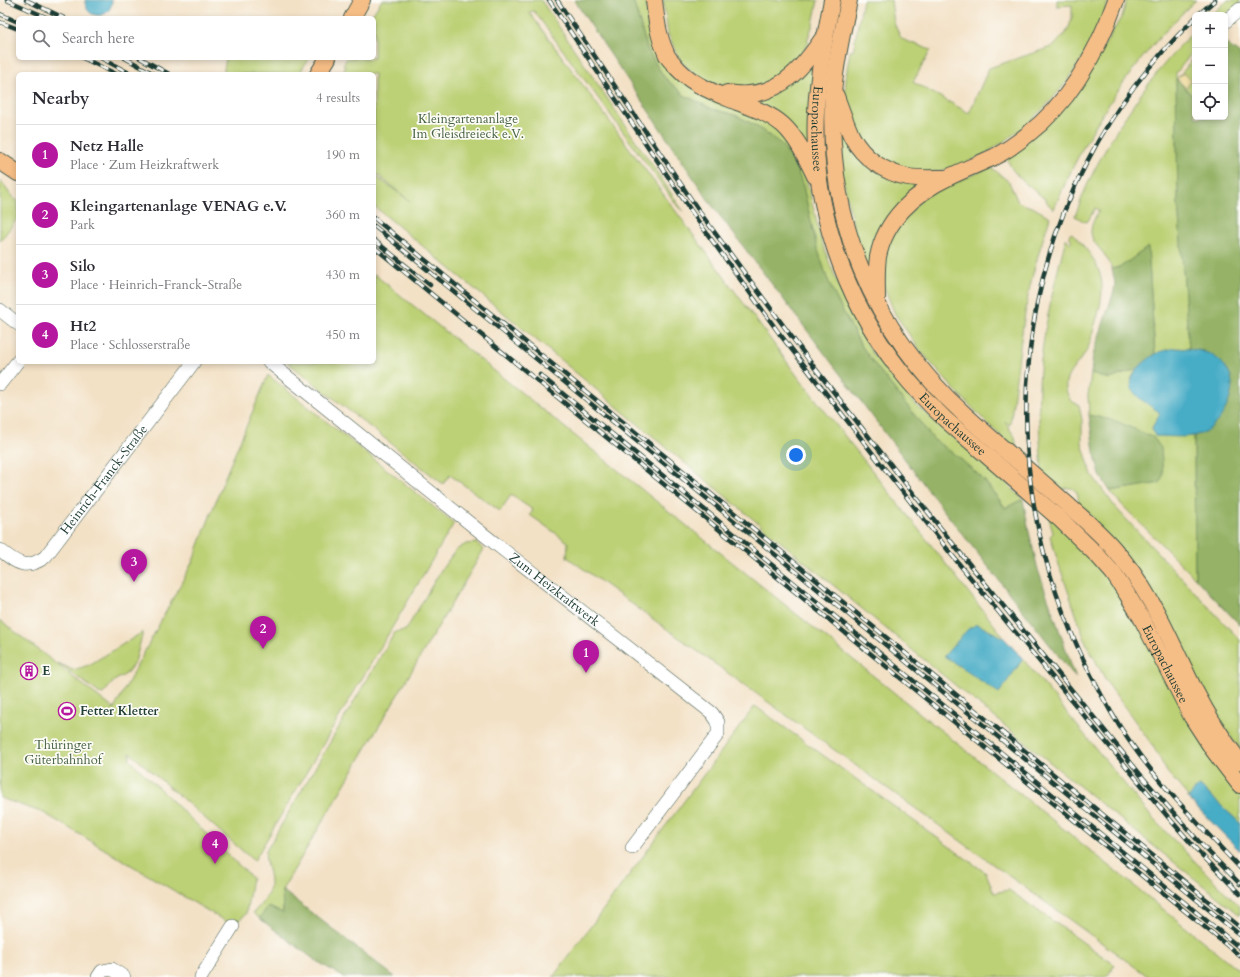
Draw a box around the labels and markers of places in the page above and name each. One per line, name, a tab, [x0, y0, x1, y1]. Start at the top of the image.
pin: 3	[121, 549, 147, 582]
pin: 2	[250, 616, 276, 649]
pin: 1	[573, 640, 599, 673]
building icon: E	[19, 661, 39, 681]
place label: E	[42, 662, 50, 680]
sports icon: Fetter Kletter	[57, 701, 77, 721]
place label: Fetter Kletter	[80, 702, 159, 720]
pin: 4	[202, 831, 228, 864]

